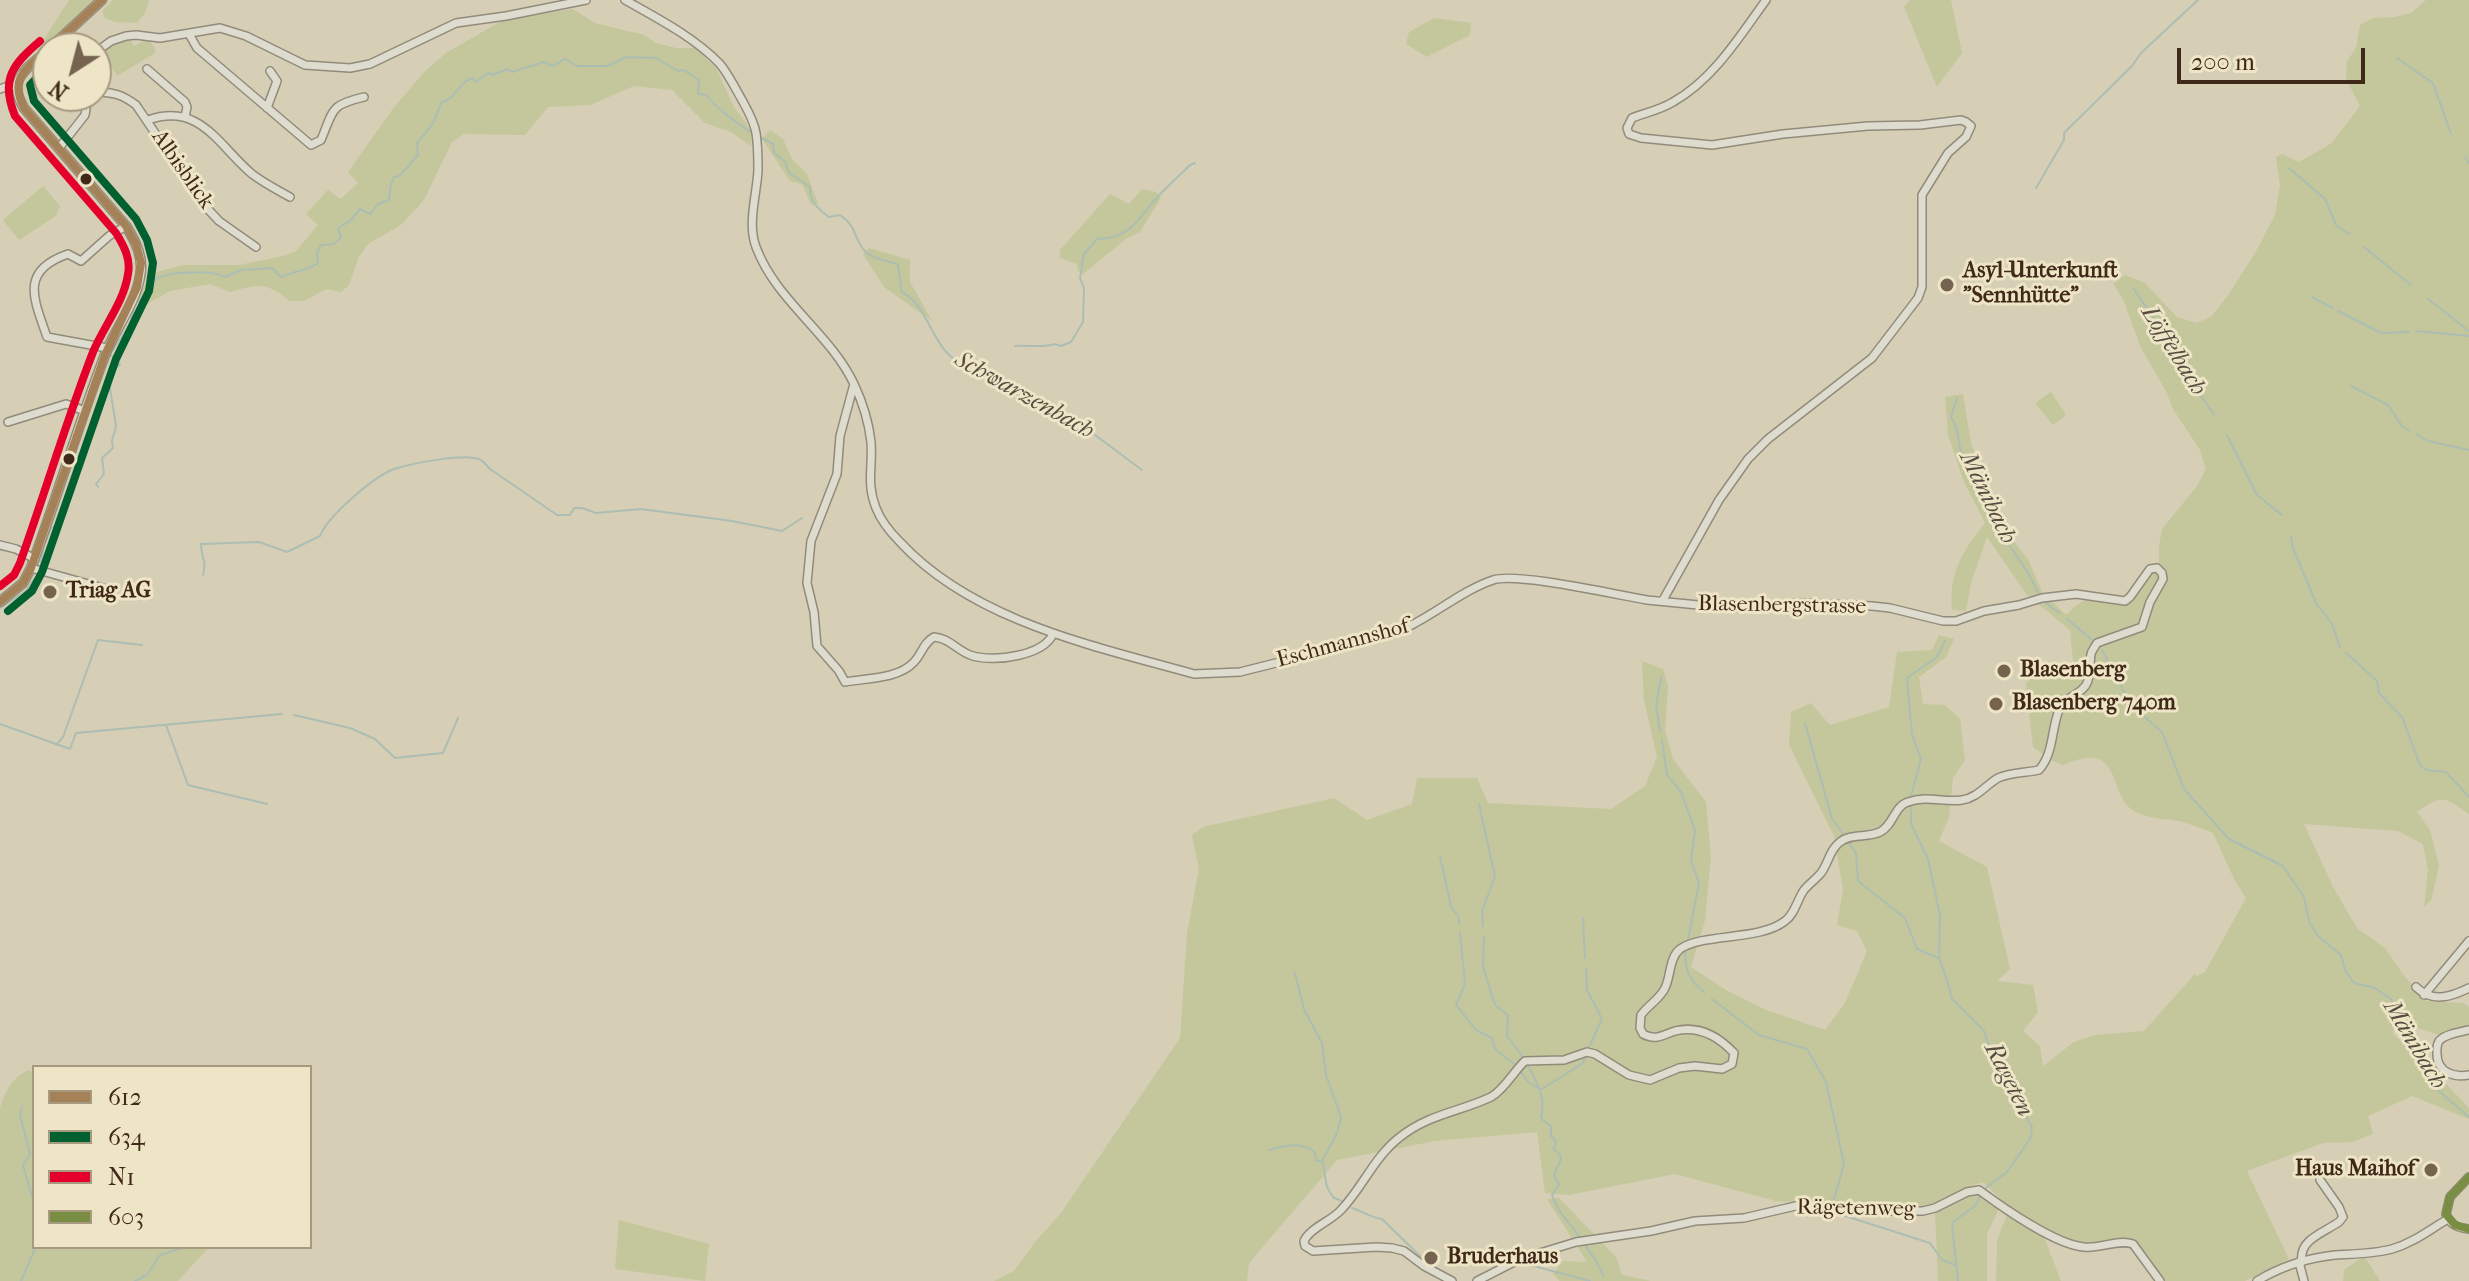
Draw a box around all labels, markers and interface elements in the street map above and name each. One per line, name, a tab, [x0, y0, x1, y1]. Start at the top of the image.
north arrow	[32, 32, 112, 112]
scale bar	[2181, 32, 2369, 82]
text: 200 m	[2191, 48, 2255, 76]
text: N	[45, 74, 73, 105]
street label: Albisblick	[145, 125, 219, 215]
unlabelled marker	[78, 171, 94, 187]
place label: Asyl-Unterkunft "Sennhütte"	[1963, 259, 2118, 310]
marker: Asyl-Unterkunft "Sennhütte"	[1938, 276, 1956, 294]
water label: Löffelbach	[2134, 301, 2212, 401]
water label: Schwarzenbach	[949, 346, 1099, 446]
water label: Mänibach	[1952, 447, 2022, 549]
unlabelled marker	[61, 451, 77, 467]
place label: Triag AG	[66, 579, 151, 605]
marker: Triag AG	[41, 583, 59, 601]
street label: Blasenbergstrasse	[1698, 591, 1866, 621]
street label: Eschmannshof	[1274, 614, 1412, 674]
place label: Blasenberg	[2020, 658, 2126, 684]
marker: Blasenberg	[1995, 662, 2013, 680]
place label: Blasenberg 740m	[2012, 691, 2176, 717]
marker: Blasenberg 740m	[1987, 695, 2005, 713]
water label: Mänibach	[2376, 995, 2452, 1095]
water label: Rageten	[1977, 1038, 2039, 1122]
legend	[32, 1065, 312, 1249]
text: 612	[108, 1083, 142, 1111]
text: 634	[108, 1123, 145, 1151]
place label: Haus Maihof	[2295, 1157, 2415, 1183]
marker: Haus Maihof	[2422, 1161, 2440, 1179]
text: N1	[108, 1163, 135, 1191]
street label: Rägetenweg	[1796, 1195, 1916, 1223]
text: 603	[108, 1203, 144, 1231]
place label: Bruderhaus	[1447, 1245, 1558, 1271]
marker: Bruderhaus	[1422, 1249, 1440, 1267]

